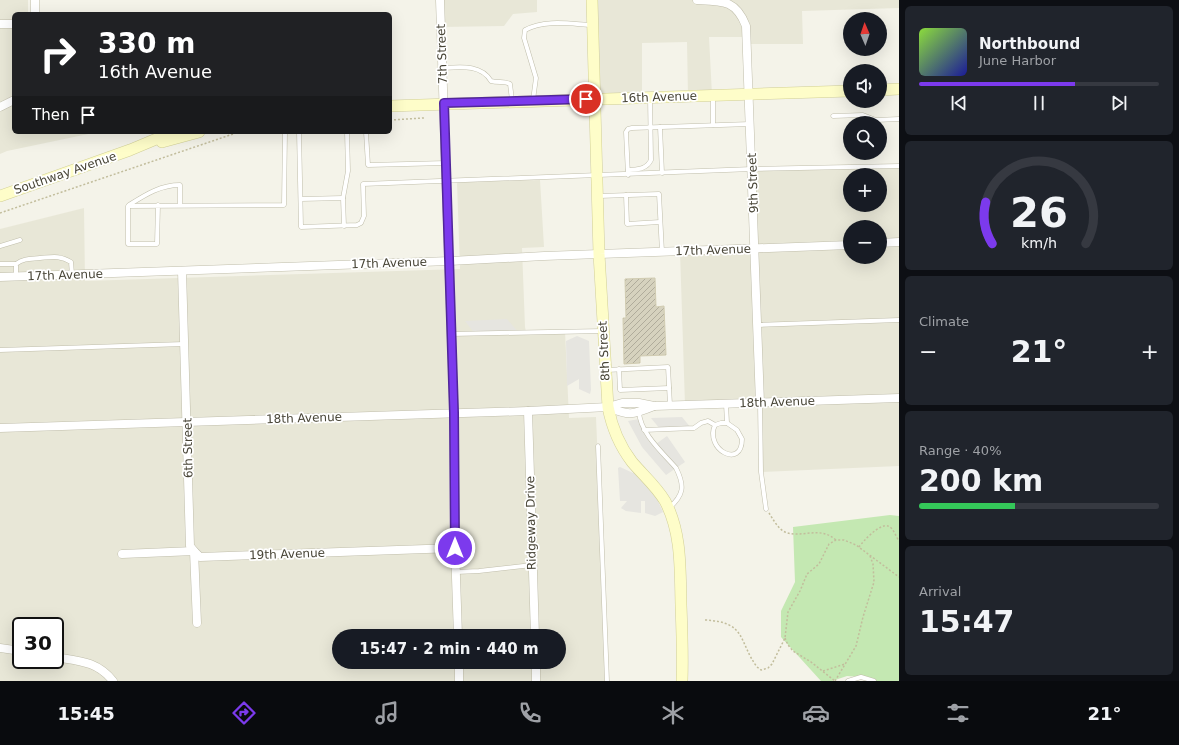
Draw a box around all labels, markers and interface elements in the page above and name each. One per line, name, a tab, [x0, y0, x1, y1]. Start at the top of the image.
north arrow	[843, 12, 887, 56]
map controls	[843, 12, 887, 264]
street label: 7th Street	[434, 23, 450, 84]
text: 330 m	[98, 27, 195, 60]
icon: right	[32, 28, 84, 80]
text: Northbound	[979, 35, 1080, 53]
text: June Harbor	[979, 53, 1056, 68]
text: 16th Avenue	[98, 61, 212, 82]
button: sound	[843, 64, 887, 108]
pin	[569, 82, 603, 116]
icon: arrive	[575, 88, 597, 110]
street label: 16th Avenue	[621, 89, 697, 105]
icon: previous	[948, 92, 970, 114]
icon: pause	[1028, 92, 1050, 114]
icon: next	[1108, 92, 1130, 114]
icon: arrive	[77, 104, 99, 126]
text: Then	[32, 106, 69, 124]
button: search	[843, 116, 887, 160]
street label: Southway Avenue	[12, 149, 118, 197]
street label: 9th Street	[745, 152, 761, 213]
button: +	[843, 168, 887, 212]
text: 26	[1010, 187, 1068, 236]
button: −	[843, 220, 887, 264]
text: km/h	[1021, 234, 1057, 250]
street label: 17th Avenue	[675, 242, 751, 258]
street label: 17th Avenue	[351, 255, 427, 271]
street label: 17th Avenue	[27, 267, 103, 283]
text: Climate	[919, 314, 969, 329]
street label: 8th Street	[595, 320, 613, 381]
text: 21°	[1011, 334, 1067, 369]
text: −	[919, 339, 937, 364]
text: +	[1141, 339, 1159, 364]
street label: 18th Avenue	[739, 394, 815, 410]
street label: 18th Avenue	[266, 410, 342, 426]
street label: 6th Street	[180, 417, 196, 478]
text: Range · 40%	[919, 443, 1002, 458]
text: 200 km	[919, 463, 1043, 498]
street label: Ridgeway Drive	[523, 476, 539, 570]
position arrow	[434, 527, 476, 569]
street label: 19th Avenue	[249, 546, 325, 562]
text: Arrival	[919, 584, 961, 599]
text: 15:47	[919, 604, 1015, 639]
speed limit sign: 30	[12, 617, 64, 669]
text: 15:47 · 2 min · 440 m	[359, 640, 539, 658]
icon: directions	[230, 699, 258, 727]
icon: music	[373, 699, 401, 727]
icon: phone	[516, 699, 544, 727]
icon: climate	[659, 699, 687, 727]
icon: car	[802, 699, 830, 727]
icon: filters	[944, 699, 972, 727]
text: 15:45	[57, 703, 115, 724]
text: 21°	[1087, 703, 1122, 724]

